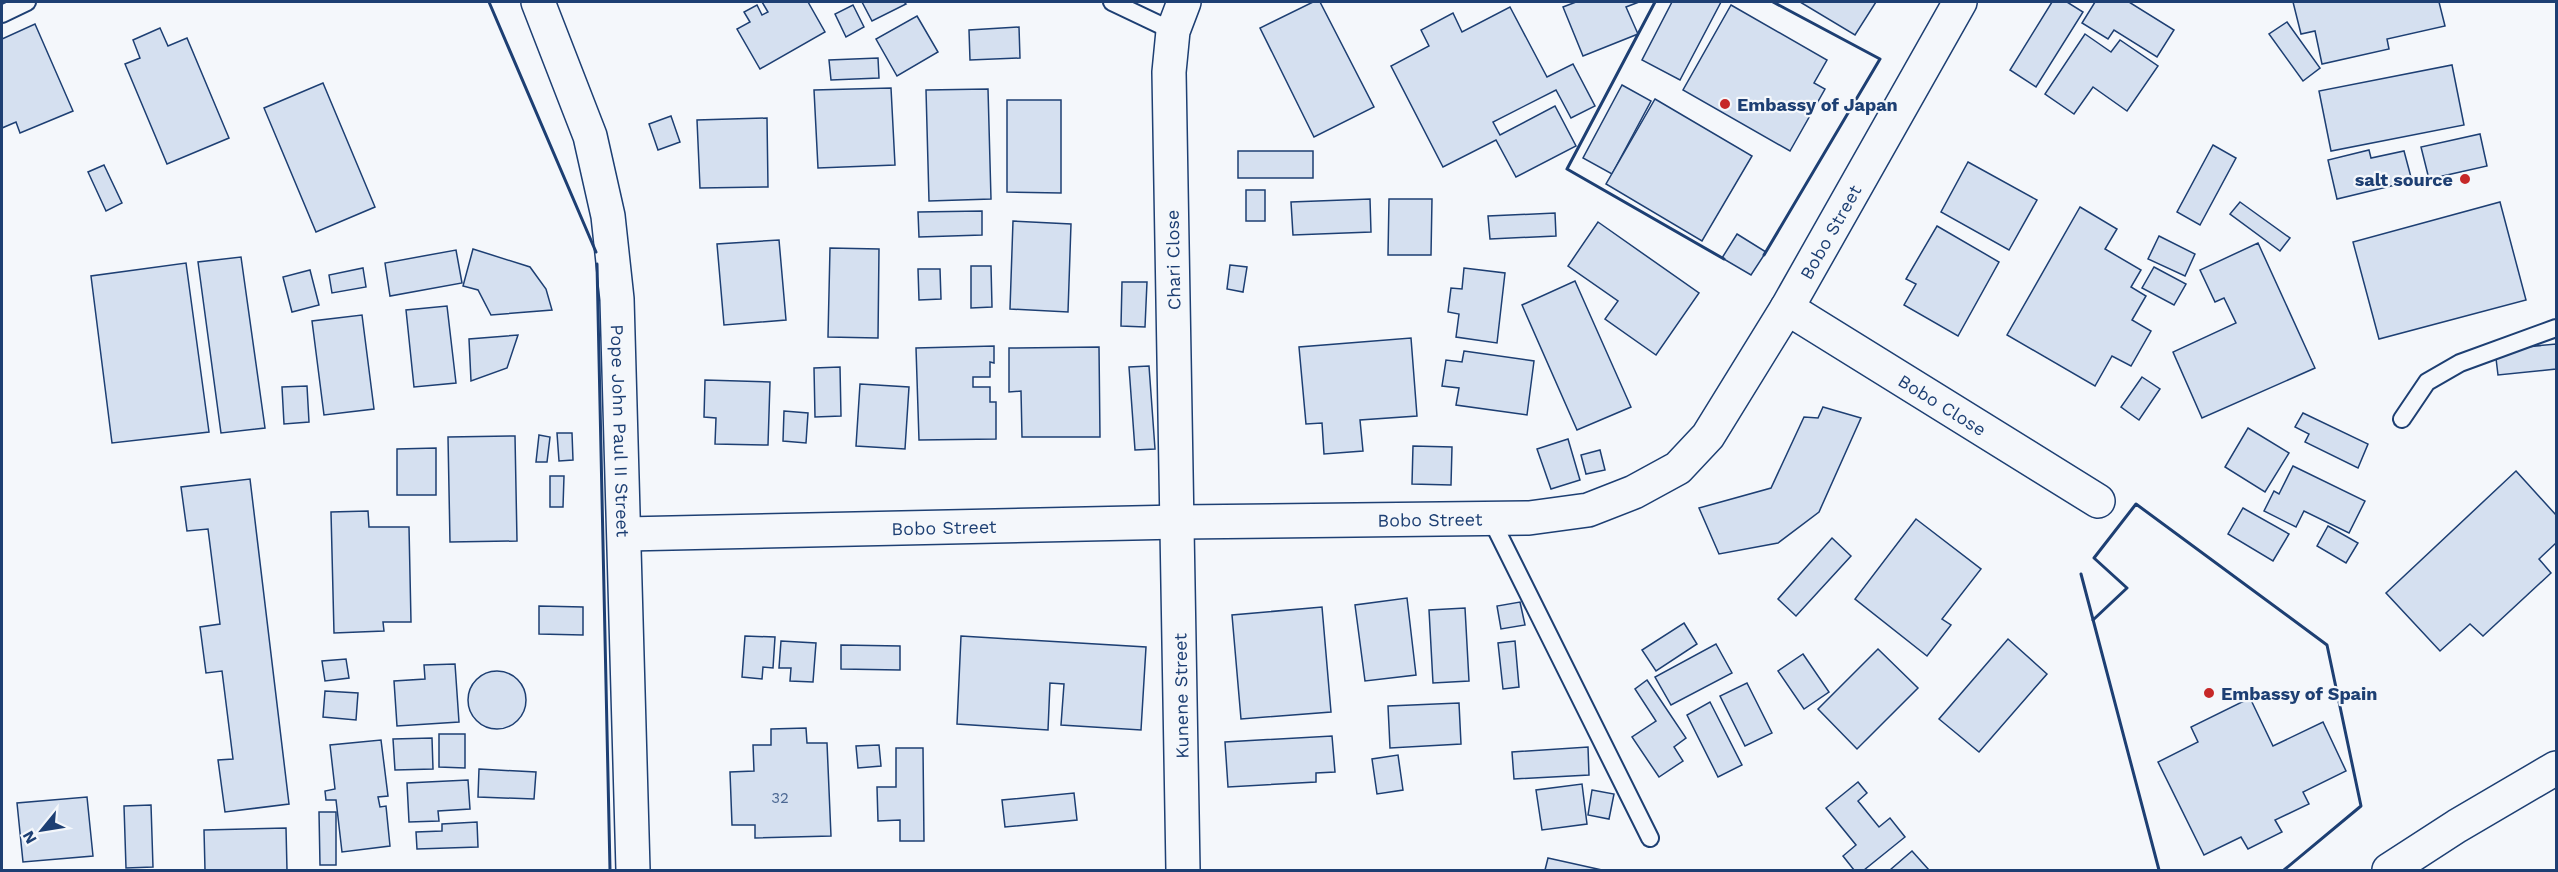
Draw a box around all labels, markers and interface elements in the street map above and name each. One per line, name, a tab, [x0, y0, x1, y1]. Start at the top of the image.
place label: Embassy of Japan	[1737, 94, 1898, 115]
marker: Embassy of Japan	[1718, 97, 1732, 111]
place label: salt source	[2355, 169, 2453, 190]
marker: salt source	[2458, 172, 2472, 186]
street label: Bobo Street	[1795, 181, 1865, 283]
street label: Chari Close	[1162, 210, 1184, 310]
street label: Pope John Paul II Street	[607, 324, 634, 538]
street label: Bobo Close	[1895, 369, 1990, 440]
street label: Bobo Street	[1377, 508, 1483, 530]
street label: Bobo Street	[891, 515, 997, 539]
street label: Kunene Street	[1169, 632, 1193, 759]
place label: Embassy of Spain	[2221, 683, 2377, 704]
marker: Embassy of Spain	[2202, 686, 2216, 700]
house number: 32	[771, 789, 789, 807]
north arrow	[12, 800, 72, 860]
text: N	[18, 827, 41, 847]

